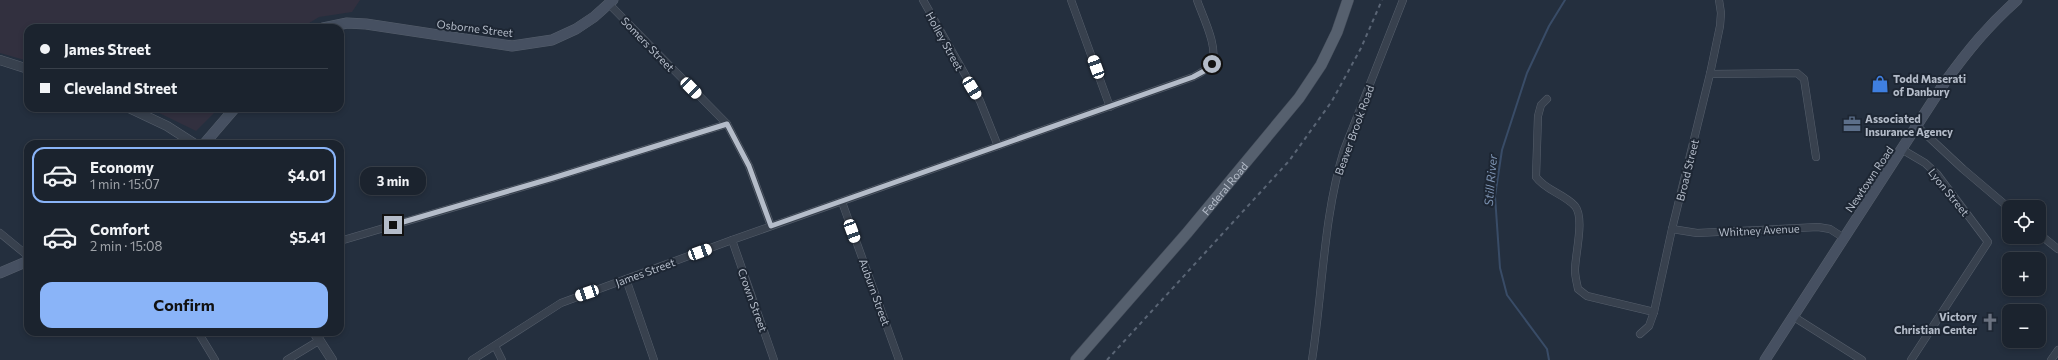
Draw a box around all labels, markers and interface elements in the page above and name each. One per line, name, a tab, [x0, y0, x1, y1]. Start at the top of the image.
street label: Holley Street	[924, 9, 967, 73]
street label: Somers Street	[619, 14, 678, 74]
street label: Osborne Street	[436, 17, 514, 39]
text: James Street	[64, 40, 151, 58]
car	[1086, 54, 1106, 80]
route start	[1203, 55, 1221, 73]
place label: Todd Maserati of Danbury	[1893, 72, 1966, 98]
shop icon: Todd Maserati of Danbury	[1870, 74, 1890, 94]
car	[678, 75, 704, 101]
car	[961, 75, 983, 101]
text: Cleveland Street	[64, 79, 177, 97]
street label: Beaver Brook Road	[1332, 83, 1376, 177]
place label: Associated Insurance Agency	[1865, 112, 1953, 138]
office icon: Associated Insurance Agency	[1842, 114, 1862, 134]
street label: Broad Street	[1673, 137, 1701, 202]
street label: Newtown Road	[1842, 144, 1896, 214]
water label: Still River	[1481, 152, 1499, 206]
icon: car	[42, 157, 78, 193]
text: Economy	[90, 158, 154, 176]
street label: Federal Road	[1199, 159, 1250, 217]
text: $4.01	[288, 166, 326, 184]
street label: Lyon Street	[1926, 166, 1972, 219]
callout: 3 min	[360, 167, 426, 195]
text: 3 min	[377, 173, 409, 189]
text: 1 min · 15:07	[90, 176, 160, 192]
map controls	[2002, 200, 2046, 348]
button: locate	[2002, 200, 2046, 244]
route end	[384, 216, 402, 234]
car	[842, 218, 862, 244]
icon: car	[42, 219, 78, 255]
text: Comfort	[90, 220, 150, 238]
street label: Whitney Avenue	[1718, 221, 1800, 239]
text: $5.41	[289, 228, 326, 246]
text: 2 min · 15:08	[90, 238, 162, 254]
car	[687, 242, 713, 262]
button: +	[2002, 252, 2046, 296]
street label: James Street	[613, 255, 677, 290]
street label: Auburn Street	[857, 257, 893, 328]
street label: Crown Street	[736, 267, 771, 334]
button: Confirm	[40, 282, 328, 328]
car	[574, 283, 600, 303]
button: −	[2002, 304, 2046, 348]
place label: Victory Christian Center	[1894, 310, 1977, 336]
church icon: Victory Christian Center	[1980, 312, 2000, 332]

